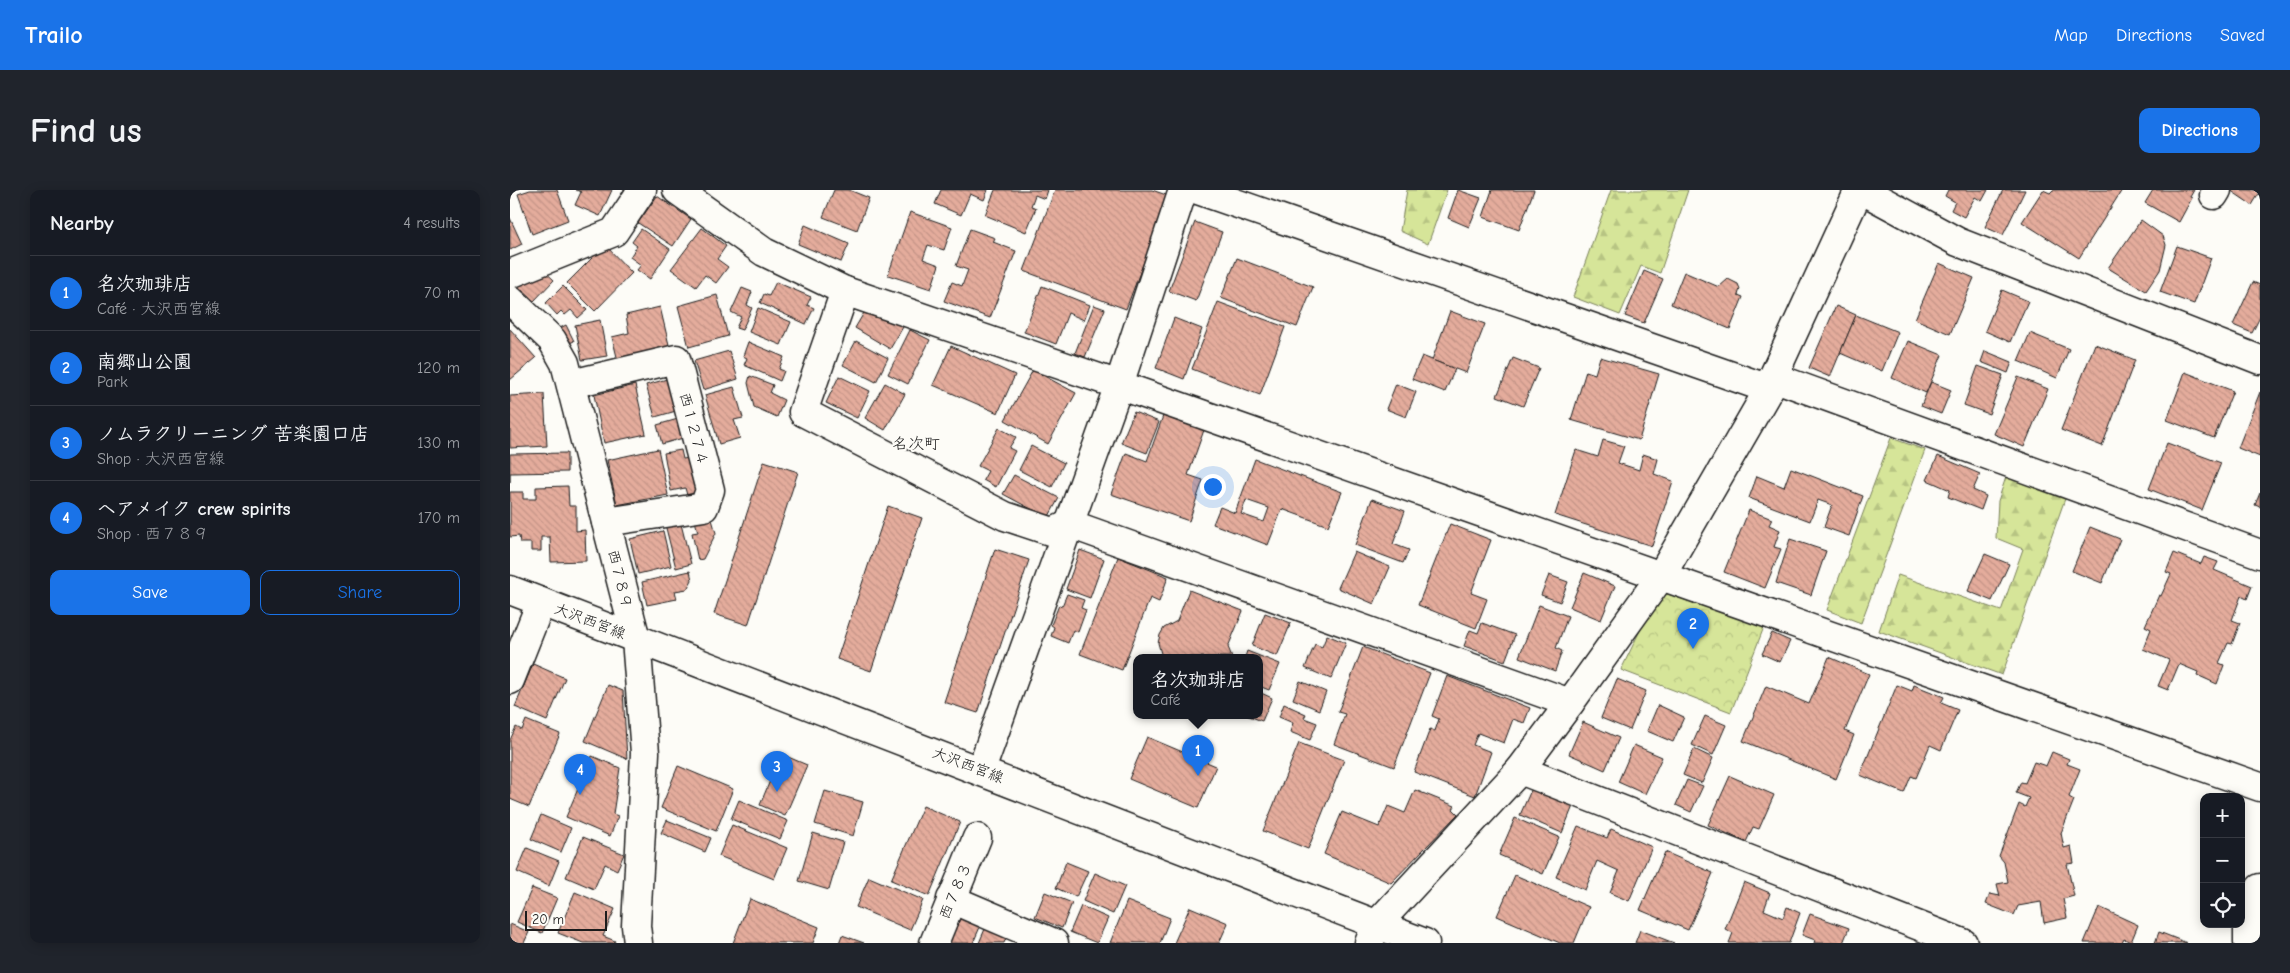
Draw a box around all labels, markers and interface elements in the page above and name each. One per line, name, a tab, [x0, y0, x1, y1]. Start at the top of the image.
text: Trailo	[25, 21, 83, 49]
text: Map	[2054, 25, 2088, 46]
text: Directions	[2116, 25, 2192, 46]
text: Saved	[2220, 25, 2265, 46]
button: Directions	[2139, 108, 2260, 153]
text: Find us	[30, 110, 142, 151]
text: Nearby	[50, 211, 114, 235]
text: 4 results	[403, 214, 460, 232]
text: 名次珈琲店	[97, 273, 192, 295]
text: 1	[63, 284, 69, 302]
text: 70 m	[424, 284, 460, 302]
text: Café · 大沢西宮線	[97, 300, 221, 318]
text: 南郷山公園	[97, 351, 192, 373]
text: 2	[62, 359, 70, 377]
text: 120 m	[417, 359, 460, 377]
text: Park	[97, 373, 128, 391]
street label: 西１２７４	[676, 390, 712, 468]
text: ノムラクリーニング 苦楽園口店	[97, 423, 369, 445]
text: 3	[62, 434, 70, 452]
text: 130 m	[417, 434, 460, 452]
district label: 名次町	[892, 435, 940, 453]
text: Shop · 大沢西宮線	[97, 450, 225, 468]
your location	[1200, 474, 1226, 500]
text: ヘアメイク crew spirits	[97, 498, 291, 520]
text: 4	[62, 509, 70, 527]
text: 170 m	[418, 509, 460, 527]
text: Shop · 西７８９	[97, 525, 209, 543]
street label: 西７８９	[604, 548, 636, 610]
button: Save	[50, 570, 250, 615]
button: Share	[260, 570, 460, 615]
street label: 大沢西宮線	[552, 599, 628, 643]
pin: 2	[1677, 608, 1709, 649]
popup	[1133, 654, 1263, 719]
text: 名次珈琲店	[1150, 669, 1246, 691]
text: Café	[1150, 691, 1181, 709]
pin: 1	[1182, 735, 1214, 776]
street label: 大沢西宮線	[930, 743, 1006, 787]
pin: 3	[761, 751, 793, 792]
pin: 4	[564, 754, 596, 795]
map controls	[2200, 793, 2245, 928]
button: +	[2200, 793, 2245, 838]
button: −	[2200, 838, 2245, 883]
street label: 西７８３	[935, 860, 975, 922]
button: locate	[2200, 883, 2245, 928]
scale bar	[525, 908, 608, 931]
text: 20 m	[532, 911, 564, 928]

